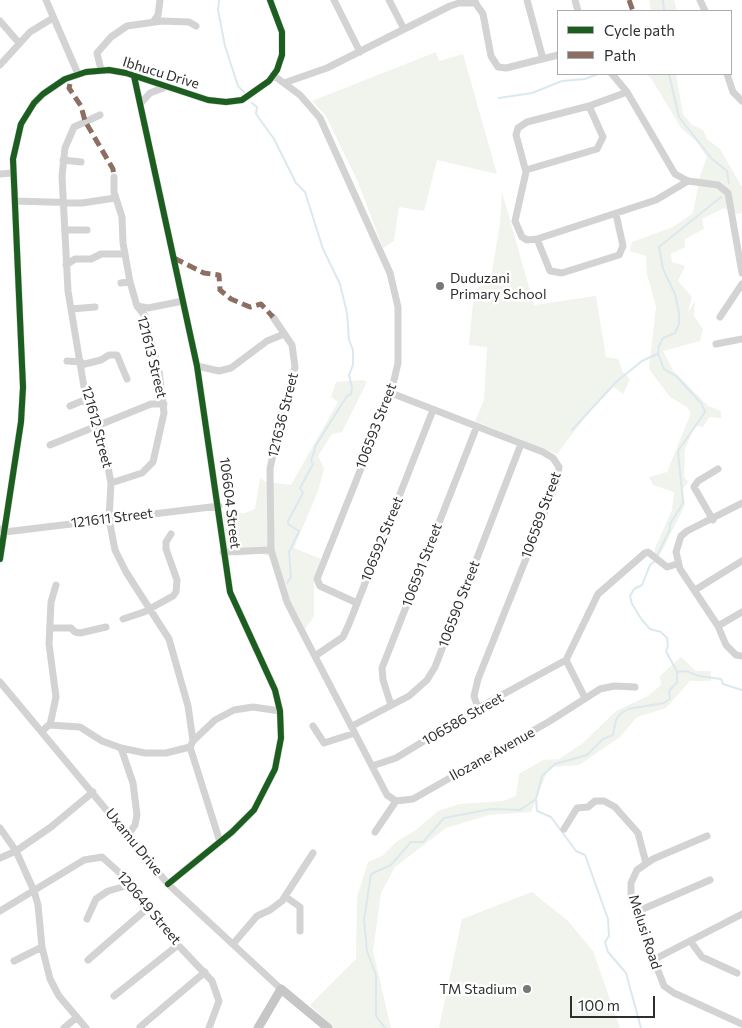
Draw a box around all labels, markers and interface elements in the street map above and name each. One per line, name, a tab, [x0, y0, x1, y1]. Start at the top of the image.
legend	[557, 10, 732, 75]
text: Cycle path	[604, 21, 675, 39]
text: Path	[604, 46, 636, 64]
street label: Ibhucu Drive	[121, 53, 201, 93]
place label: Duduzani Primary School	[450, 270, 546, 302]
marker: Duduzani Primary School	[434, 280, 446, 292]
street label: 121613 Street	[134, 314, 170, 400]
street label: 121636 Street	[264, 371, 302, 459]
street label: 106593 Street	[352, 381, 400, 471]
street label: 121612 Street	[78, 384, 116, 470]
street label: 106604 Street	[216, 456, 244, 550]
street label: 106589 Street	[518, 469, 564, 561]
street label: 106592 Street	[357, 494, 407, 584]
street label: 121611 Street	[70, 505, 154, 531]
street label: 106591 Street	[398, 521, 446, 609]
street label: 106590 Street	[435, 558, 483, 650]
street label: 106586 Street	[419, 689, 507, 749]
street label: Ilozane Avenue	[446, 724, 538, 784]
street label: Uxamu Drive	[102, 805, 166, 879]
street label: 120649 Street	[113, 868, 185, 948]
street label: Melusi Road	[625, 893, 665, 971]
place label: TM Stadium	[440, 981, 517, 997]
marker: TM Stadium	[521, 983, 533, 995]
scale bar	[572, 986, 657, 1018]
text: 100 m	[578, 996, 620, 1014]

